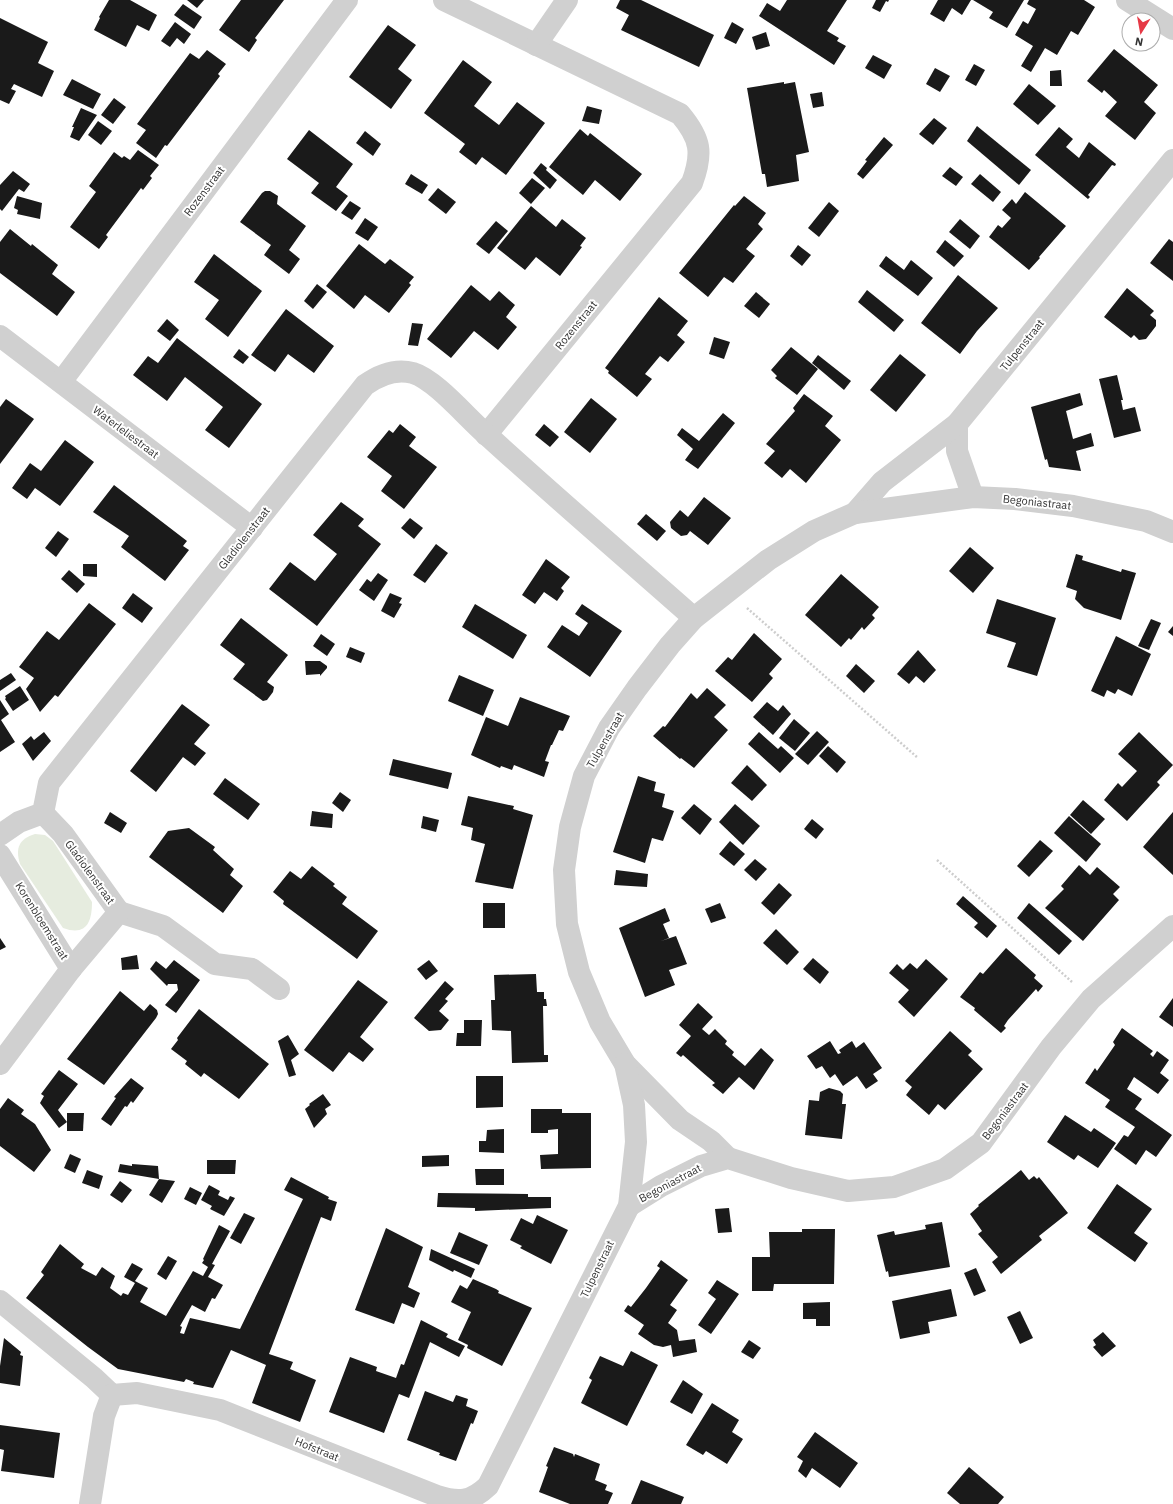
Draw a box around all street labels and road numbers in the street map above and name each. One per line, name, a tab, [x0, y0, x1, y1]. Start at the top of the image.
street label: Rozenstraat	[181, 163, 227, 219]
street label: Rozenstraat	[552, 298, 600, 352]
street label: Tulpenstraat	[997, 316, 1047, 374]
street label: Waterleliestraat	[90, 403, 162, 461]
street label: Begoniastraat	[1002, 491, 1072, 513]
street label: Gladiolenstraat	[215, 504, 273, 572]
street label: Tulpenstraat	[583, 709, 627, 771]
street label: Gladiolenstraat	[62, 837, 118, 907]
street label: Korenbloemstraat	[12, 880, 72, 963]
street label: Begoniastraat	[979, 1079, 1031, 1143]
street label: Begoniastraat	[636, 1161, 704, 1205]
street label: Tulpenstraat	[577, 1238, 617, 1300]
street label: Hofstraat	[293, 1434, 341, 1464]

